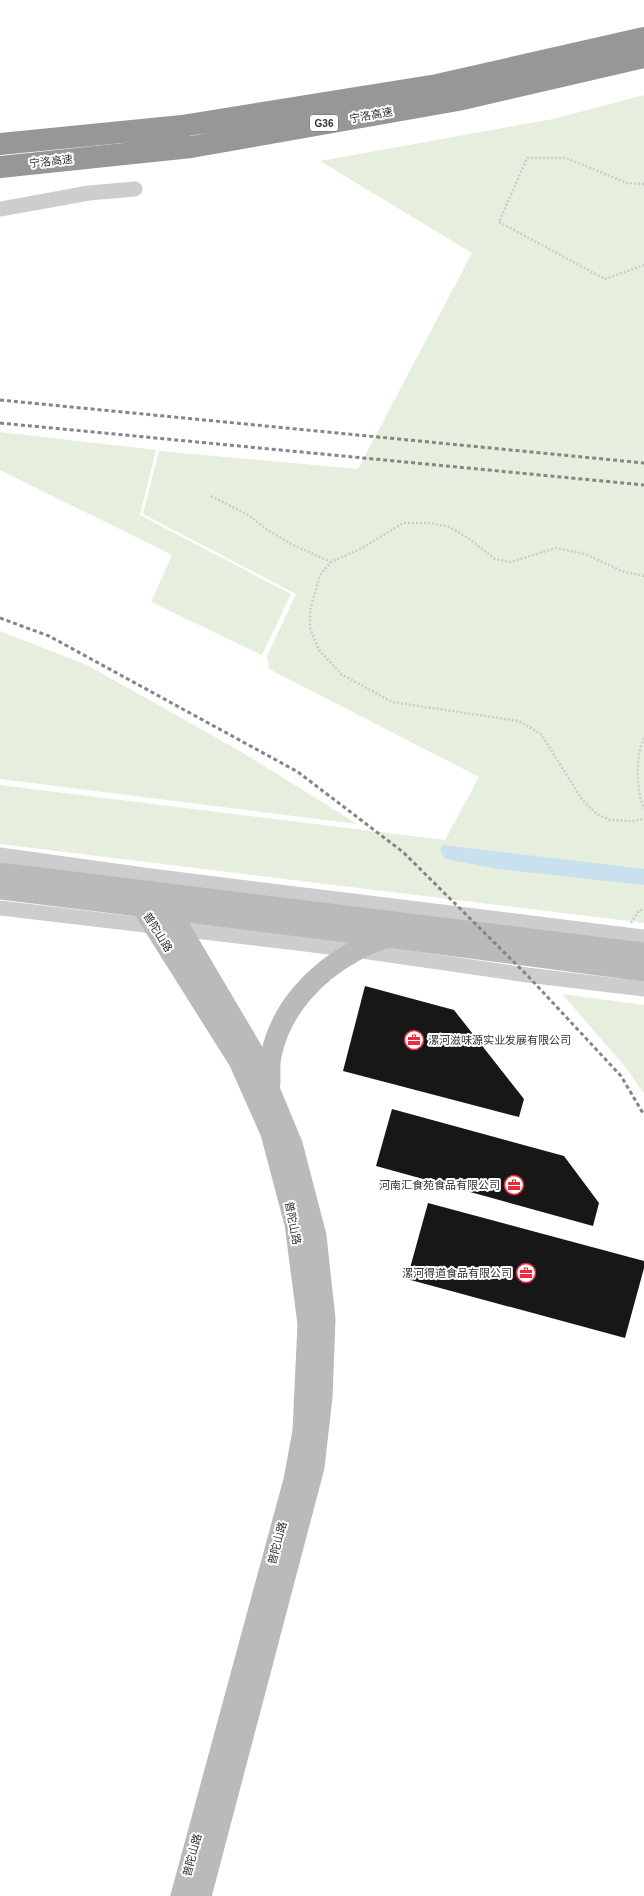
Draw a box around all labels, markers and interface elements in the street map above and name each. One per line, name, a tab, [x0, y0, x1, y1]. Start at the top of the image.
street label: 宁洛高速	[348, 105, 394, 125]
road number: G36	[310, 115, 338, 131]
street label: 宁洛高速	[28, 153, 74, 169]
street label: 普陀山路	[141, 910, 175, 954]
office icon: 漯河滋味源实业发展有限公司	[403, 1029, 425, 1051]
place label: 漯河滋味源实业发展有限公司	[428, 1034, 571, 1046]
office icon: 河南汇食苑食品有限公司	[503, 1174, 525, 1196]
place label: 河南汇食苑食品有限公司	[379, 1179, 500, 1191]
street label: 普陀山路	[283, 1200, 303, 1246]
office icon: 漯河得道食品有限公司	[515, 1262, 537, 1284]
place label: 漯河得道食品有限公司	[402, 1267, 512, 1279]
street label: 普陀山路	[266, 1520, 288, 1566]
street label: 普陀山路	[181, 1832, 203, 1878]

